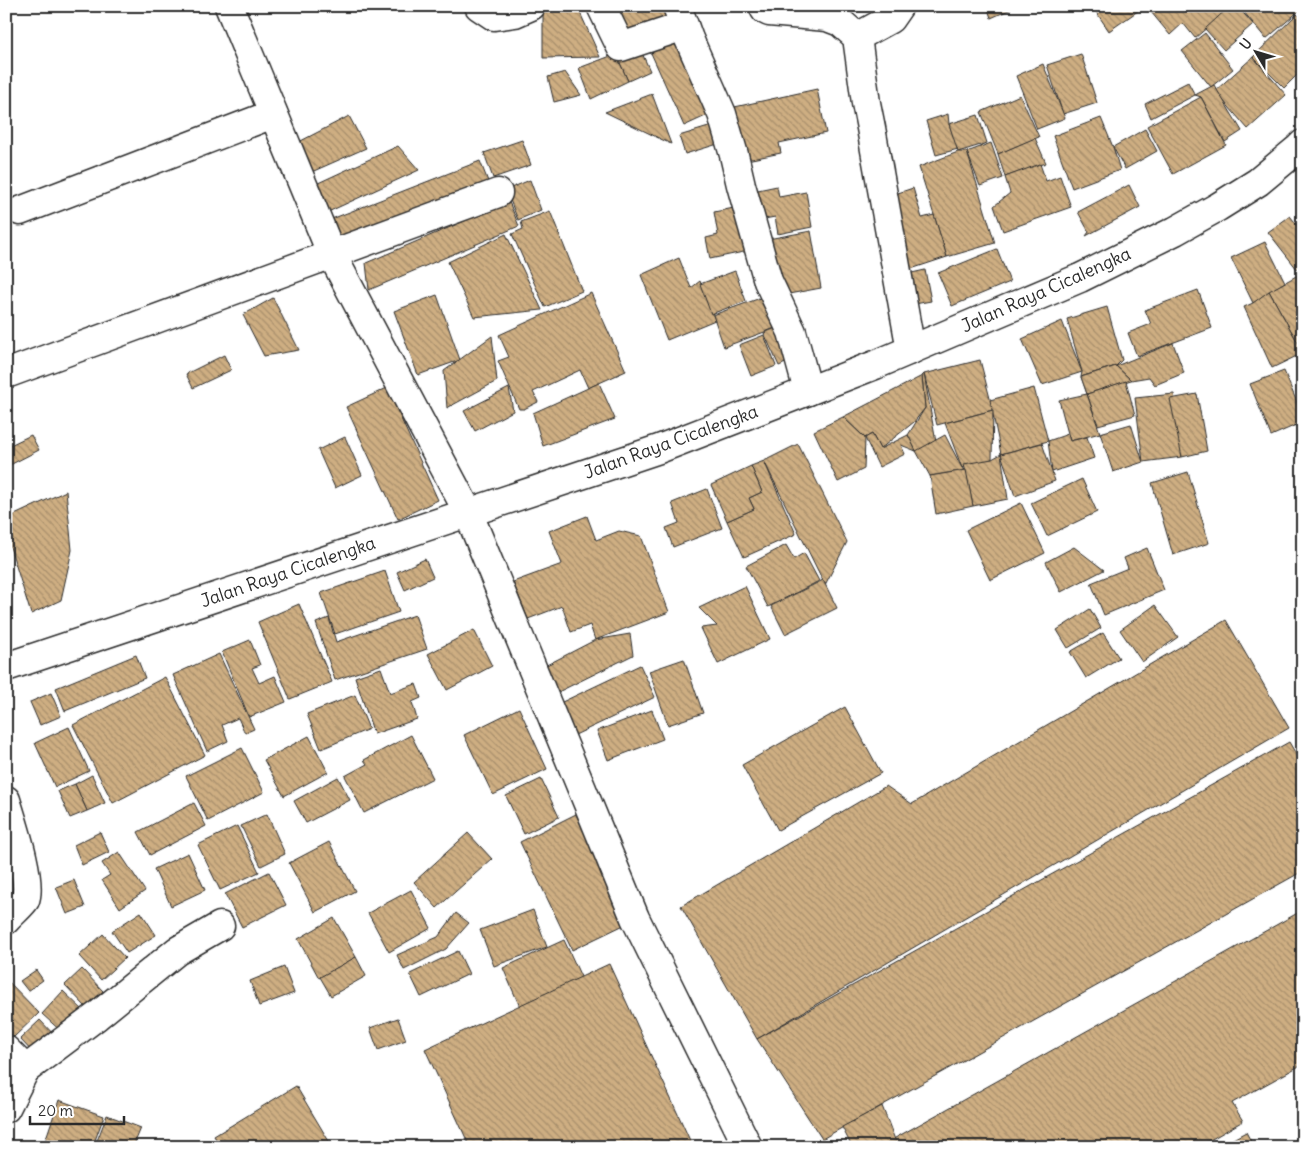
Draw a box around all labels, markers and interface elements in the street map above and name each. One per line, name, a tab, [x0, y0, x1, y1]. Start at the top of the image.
north arrow	[1232, 28, 1282, 78]
text: U	[1236, 35, 1256, 53]
street label: Jalan Raya Cicalengka	[957, 242, 1134, 337]
street label: Jalan Raya Cicalengka	[581, 399, 761, 484]
street label: Jalan Raya Cicalengka	[197, 531, 378, 612]
scale bar	[30, 1093, 124, 1125]
text: 20 m	[38, 1101, 73, 1120]

